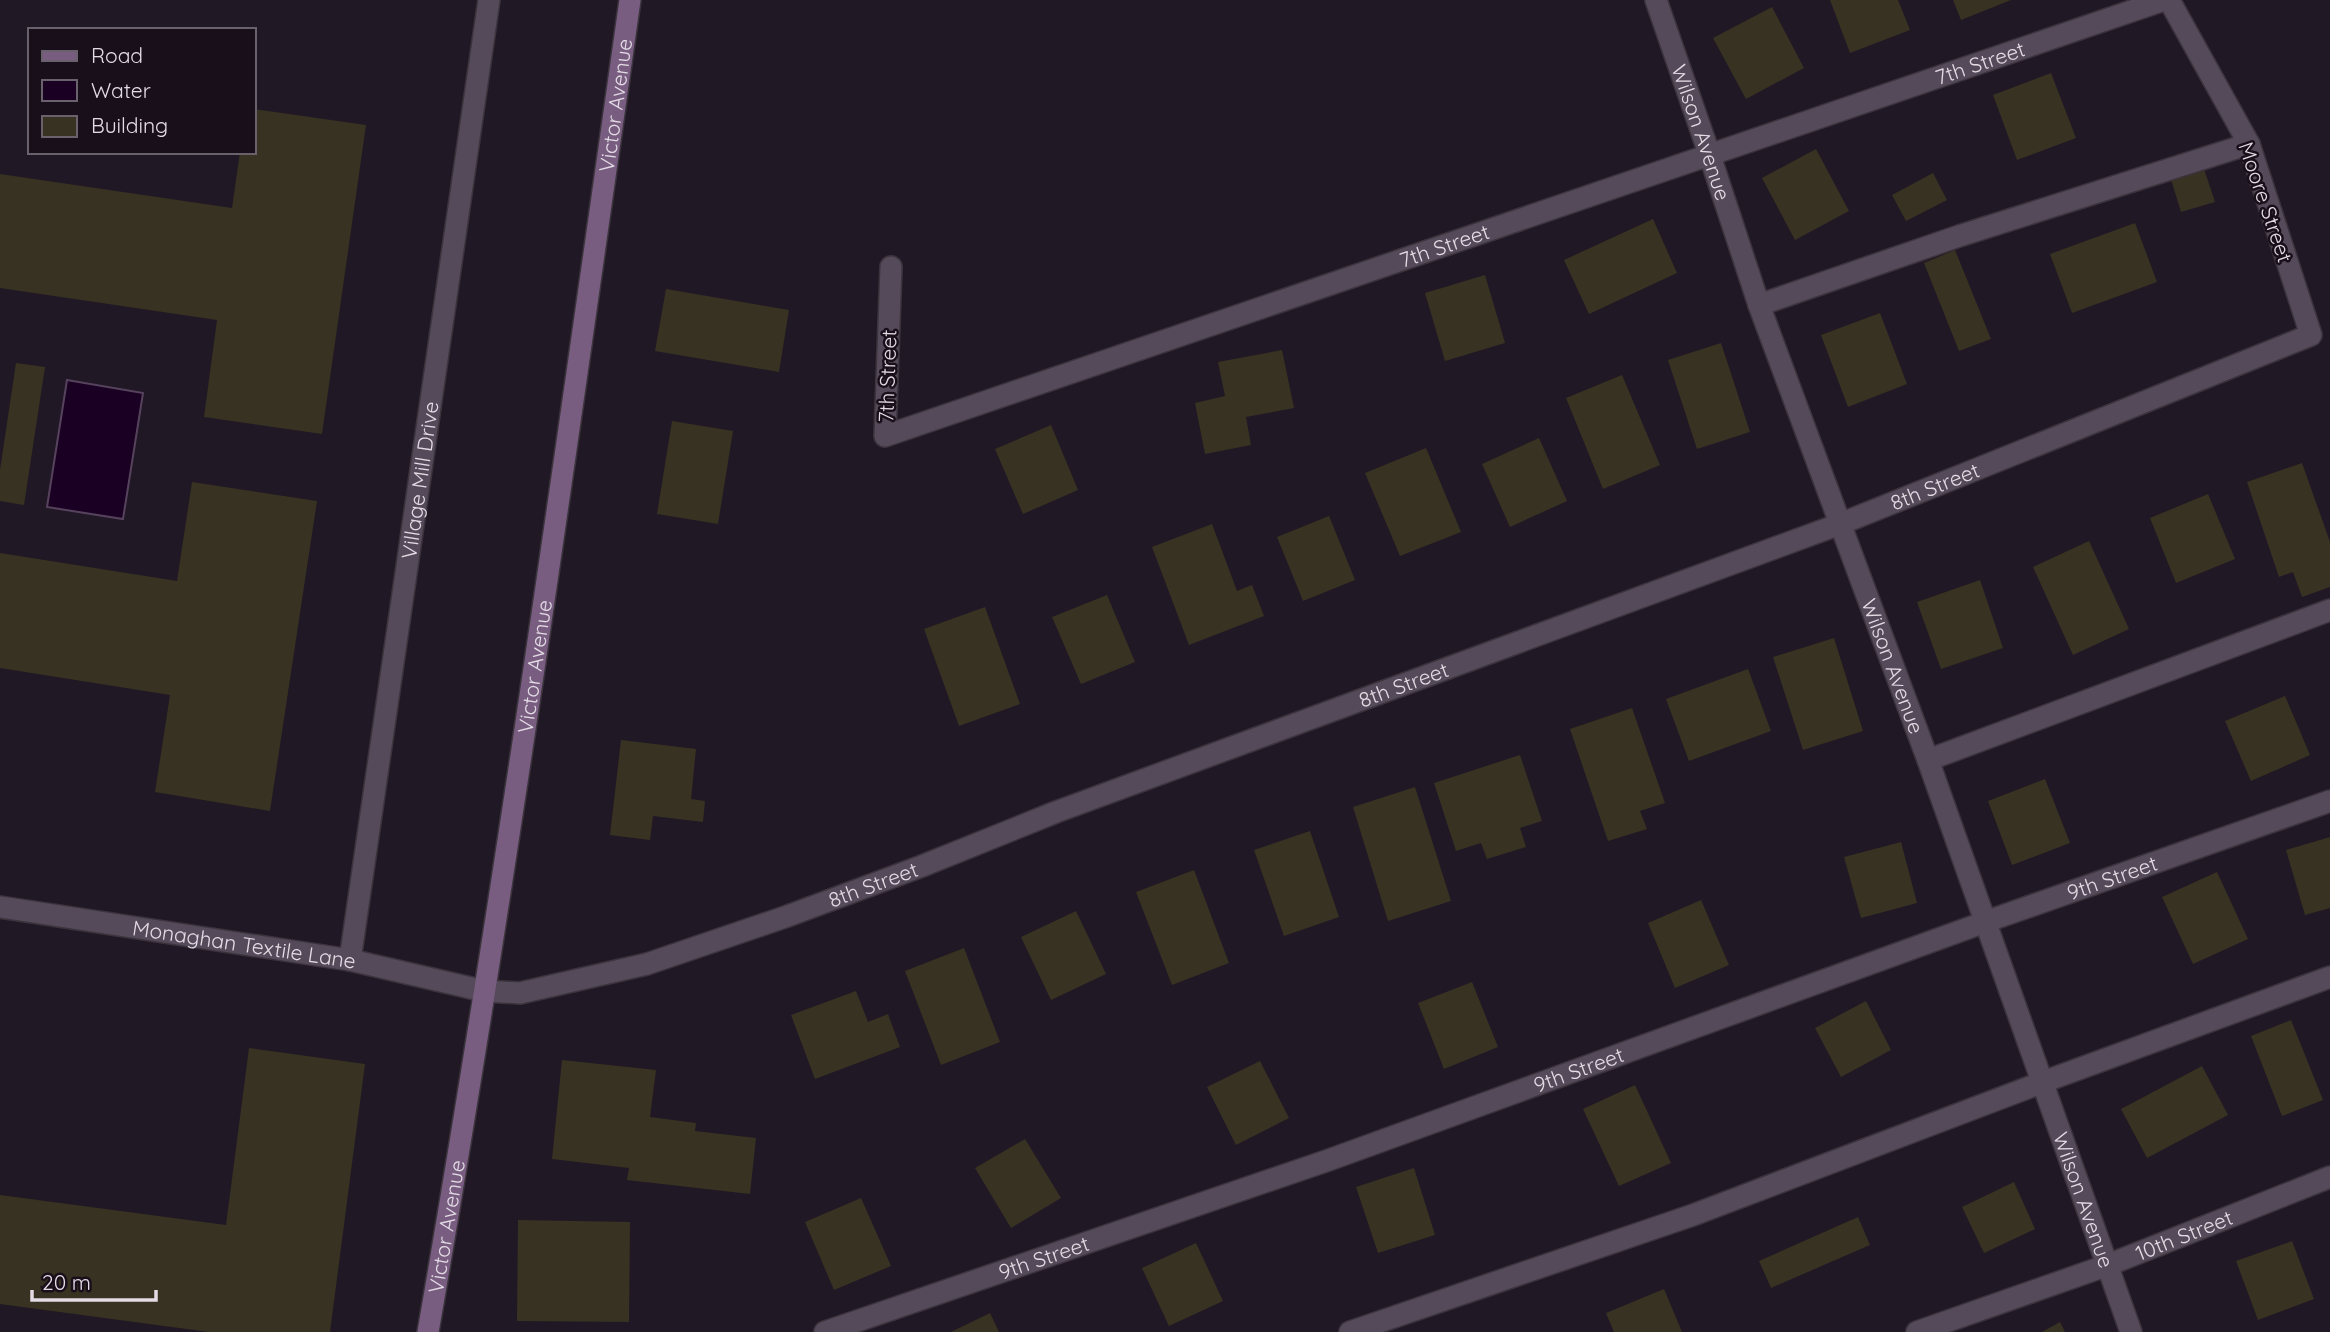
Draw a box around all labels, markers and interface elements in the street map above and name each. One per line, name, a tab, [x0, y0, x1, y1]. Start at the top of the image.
legend	[28, 28, 256, 154]
street label: 7th Street	[1932, 35, 2028, 90]
street label: Victor Avenue	[593, 37, 637, 174]
text: Road	[91, 42, 143, 68]
street label: Wilson Avenue	[1666, 61, 1737, 204]
text: Water	[91, 77, 151, 103]
text: Building	[91, 112, 168, 138]
street label: Moore Street	[2233, 139, 2299, 265]
street label: 7th Street	[1396, 218, 1493, 273]
street label: 7th Street	[872, 329, 902, 423]
street label: Village Mill Drive	[395, 399, 444, 561]
street label: 8th Street	[1886, 457, 1983, 515]
street label: Wilson Avenue	[1856, 595, 1930, 737]
street label: Victor Avenue	[512, 598, 557, 735]
street label: 8th Street	[1355, 656, 1452, 713]
street label: 9th Street	[2063, 850, 2161, 905]
street label: 8th Street	[825, 856, 921, 913]
street label: Monaghan Textile Lane	[131, 914, 358, 974]
street label: 9th Street	[1530, 1041, 1627, 1098]
street label: Wilson Avenue	[2048, 1129, 2120, 1271]
street label: Victor Avenue	[422, 1158, 470, 1295]
street label: 10th Street	[2131, 1204, 2236, 1266]
street label: 9th Street	[995, 1230, 1092, 1285]
scale bar	[32, 1258, 156, 1302]
text: 20 m	[42, 1269, 91, 1295]

